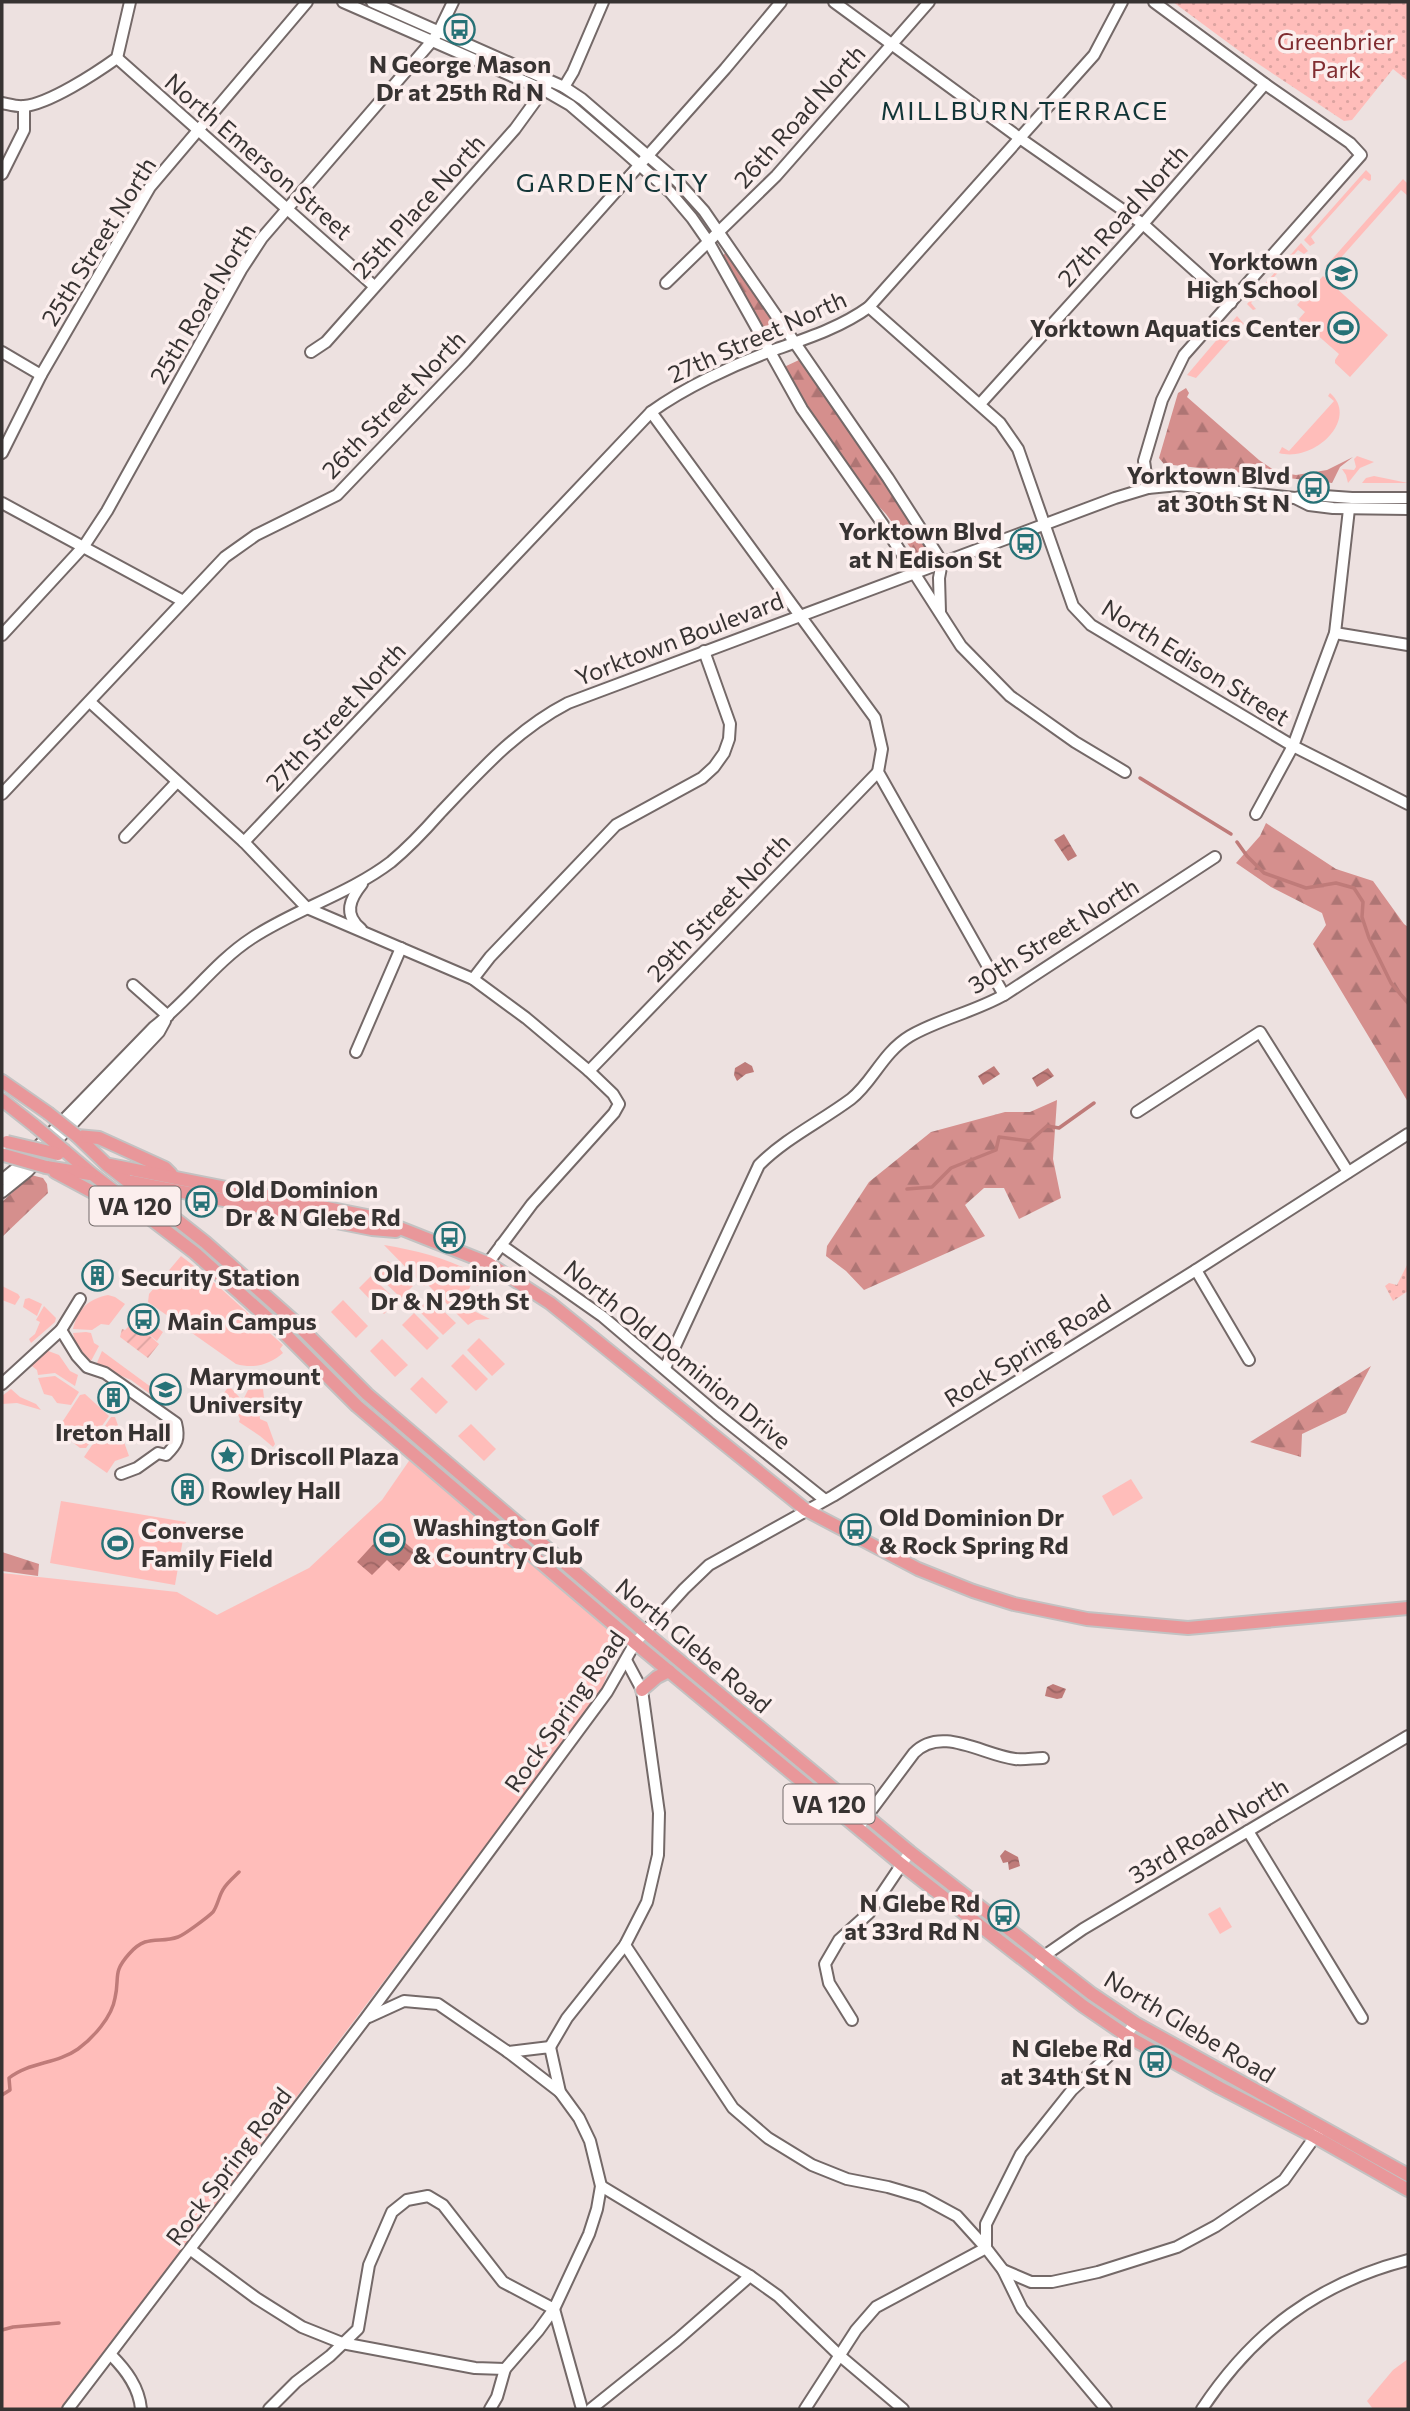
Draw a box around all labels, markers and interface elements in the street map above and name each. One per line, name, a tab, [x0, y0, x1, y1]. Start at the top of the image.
bus stop icon: N George Mason Dr at 25th Rd N	[443, 12, 477, 46]
park label: Greenbrier Park	[1277, 26, 1395, 83]
street label: 26th Road North	[727, 39, 871, 193]
place label: N George Mason Dr at 25th Rd N	[369, 49, 551, 106]
street label: North Emerson Street	[159, 67, 359, 245]
district label: MILLBURN TERRACE	[880, 94, 1170, 125]
street label: 25th Place North	[346, 128, 490, 284]
street label: 27th Road North	[1051, 138, 1193, 292]
street label: 25th Street North	[34, 151, 162, 331]
district label: GARDEN CITY	[516, 166, 710, 197]
street label: 25th Road North	[143, 218, 261, 388]
place label: Yorktown High School	[1187, 246, 1318, 303]
school or university icon: Yorktown High School	[1324, 257, 1358, 291]
street label: 27th Street North	[663, 284, 851, 388]
sports icon: Yorktown Aquatics Center	[1327, 310, 1361, 344]
place label: Yorktown Aquatics Center	[1030, 313, 1321, 342]
street label: 26th Street North	[315, 324, 471, 484]
place label: Yorktown Blvd at 30th St N	[1127, 460, 1290, 517]
bus stop icon: Yorktown Blvd at 30th St N	[1296, 471, 1330, 505]
place label: Yorktown Blvd at N Edison St	[839, 516, 1002, 573]
bus stop icon: Yorktown Blvd at N Edison St	[1008, 527, 1042, 561]
street label: Yorktown Boulevard	[571, 585, 787, 691]
street label: North Edison Street	[1097, 592, 1295, 732]
street label: 27th Street North	[259, 636, 411, 796]
street label: 29th Street North	[640, 827, 796, 987]
street label: 30th Street North	[962, 871, 1144, 999]
place label: Old Dominion Dr & N Glebe Rd	[225, 1174, 400, 1231]
bus stop icon: Old Dominion Dr & N Glebe Rd	[185, 1185, 219, 1219]
road number: VA 120	[90, 1186, 180, 1226]
bus stop icon: Old Dominion Dr & N 29th St	[433, 1221, 467, 1255]
street label: North Old Dominion Drive	[558, 1253, 798, 1455]
place label: Old Dominion Dr & N 29th St	[371, 1258, 529, 1315]
building icon: Security Station	[81, 1259, 115, 1293]
place label: Security Station	[121, 1262, 300, 1291]
street label: Rock Spring Road	[939, 1287, 1115, 1413]
bus stop icon: Main Campus	[127, 1303, 161, 1337]
place label: Main Campus	[167, 1306, 317, 1335]
place label: Marymount University	[189, 1361, 321, 1418]
school or university icon: Marymount University	[149, 1372, 183, 1406]
building icon: Ireton Hall	[96, 1380, 130, 1414]
place label: Ireton Hall	[55, 1417, 171, 1446]
place icon: Driscoll Plaza	[210, 1438, 244, 1472]
place label: Driscoll Plaza	[250, 1441, 399, 1470]
building icon: Rowley Hall	[171, 1472, 205, 1506]
place label: Rowley Hall	[211, 1475, 341, 1504]
place label: Old Dominion Dr & Rock Spring Rd	[879, 1502, 1069, 1559]
place label: Washington Golf & Country Club	[413, 1512, 599, 1569]
bus stop icon: Old Dominion Dr & Rock Spring Rd	[839, 1513, 873, 1547]
place label: Converse Family Field	[141, 1515, 273, 1572]
sports icon: Washington Golf & Country Club	[373, 1523, 407, 1557]
sports icon: Converse Family Field	[101, 1526, 135, 1560]
street label: North Glebe Road	[610, 1572, 778, 1718]
street label: Rock Spring Road	[497, 1625, 631, 1797]
street label: 33rd Road North	[1123, 1771, 1293, 1889]
road number: VA 120	[784, 1784, 874, 1824]
place label: N Glebe Rd at 33rd Rd N	[844, 1888, 980, 1945]
bus stop icon: N Glebe Rd at 33rd Rd N	[986, 1899, 1020, 1933]
street label: North Glebe Road	[1099, 1964, 1281, 2088]
place label: N Glebe Rd at 34th St N	[1000, 2033, 1132, 2090]
bus stop icon: N Glebe Rd at 34th St N	[1138, 2044, 1172, 2078]
street label: Rock Spring Road	[159, 2081, 297, 2251]

